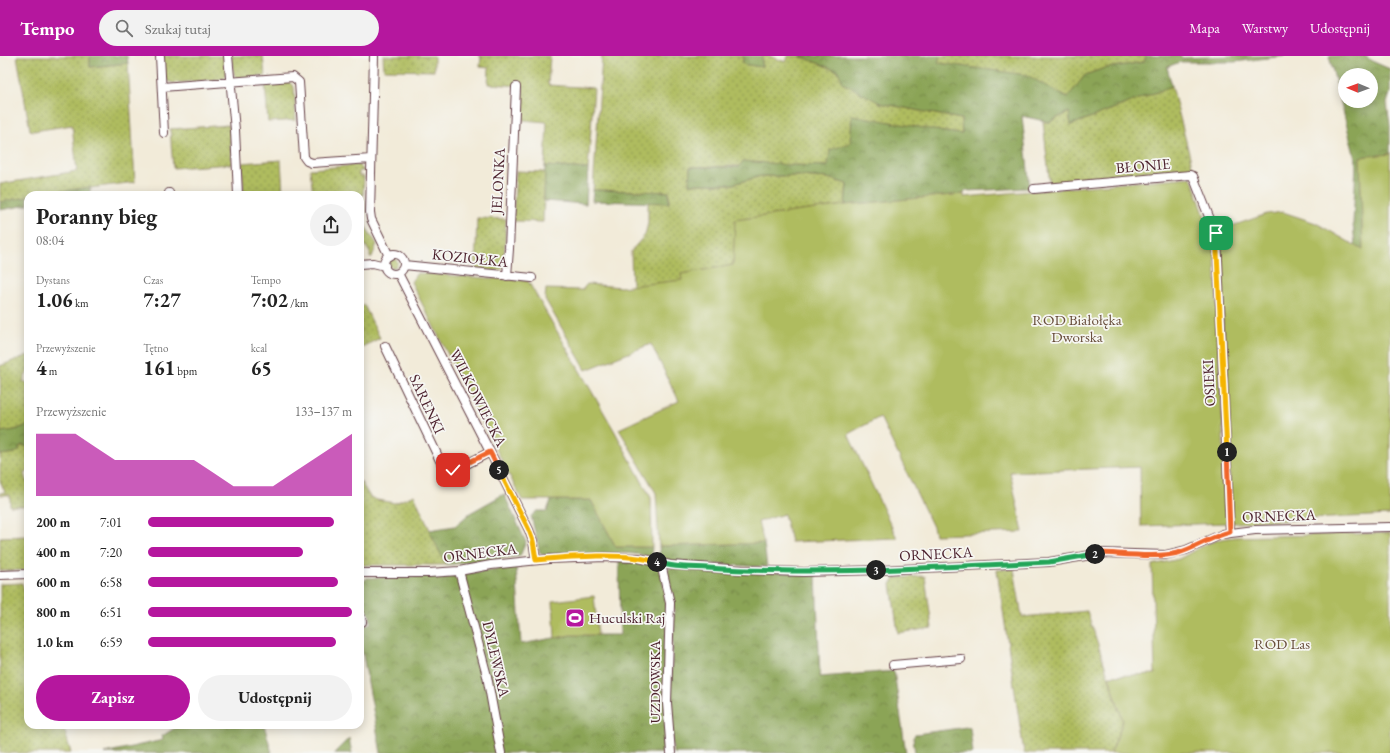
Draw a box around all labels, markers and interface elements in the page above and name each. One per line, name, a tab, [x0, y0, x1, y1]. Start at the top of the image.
search box	[99, 10, 379, 46]
text: Tempo	[20, 16, 75, 41]
icon: search	[113, 17, 135, 39]
text: Szukaj tutaj	[145, 19, 211, 38]
text: Mapa	[1189, 19, 1220, 37]
text: Warstwy	[1242, 19, 1288, 37]
text: Udostępnij	[1310, 19, 1370, 37]
north arrow	[1338, 68, 1378, 108]
map controls	[1338, 68, 1378, 108]
street label: JELONKA	[486, 147, 509, 217]
street label: BŁONIE	[1115, 154, 1171, 177]
text: Poranny bieg	[36, 202, 157, 231]
button: share	[310, 204, 352, 246]
pin	[1199, 216, 1233, 250]
icon: arrive	[1205, 222, 1227, 244]
text: 08:04	[36, 232, 64, 249]
street label: KOZIOŁKA	[431, 244, 510, 271]
text: Dystans	[36, 273, 70, 287]
text: Czas	[143, 273, 163, 287]
text: Tempo	[251, 273, 281, 287]
text: 1.06	[36, 287, 73, 313]
text: 7:27	[143, 287, 181, 313]
text: 7:02	[251, 287, 288, 313]
text: km	[73, 296, 89, 310]
text: /km	[288, 296, 308, 310]
park label: ROD Białołęka Dworska	[1032, 310, 1122, 346]
text: Przewyższenie	[36, 341, 95, 355]
text: Tętno	[143, 341, 168, 355]
text: kcal	[251, 341, 267, 355]
street label: WILKOWIECKA	[446, 346, 512, 450]
text: 4	[36, 355, 47, 381]
text: 161	[143, 355, 175, 381]
text: 65	[251, 355, 272, 381]
street label: OSIEKI	[1198, 359, 1219, 407]
text: m	[47, 364, 57, 378]
text: bpm	[175, 364, 197, 378]
street label: SARENKI	[405, 371, 450, 437]
text: Przewyższenie	[36, 403, 106, 420]
text: 133–137 m	[295, 403, 352, 420]
pin: 1	[1217, 442, 1237, 462]
text: 1	[1224, 445, 1230, 459]
pin	[436, 453, 470, 487]
icon: check	[442, 459, 464, 481]
pin: 5	[489, 460, 509, 480]
text: 5	[496, 463, 502, 477]
street label: ORNECKA	[1242, 505, 1317, 526]
text: 200 m	[36, 514, 70, 531]
text: 7:01	[100, 514, 122, 531]
street label: ORNECKA	[442, 539, 518, 566]
street label: ORNECKA	[899, 542, 974, 565]
text: 400 m	[36, 544, 70, 561]
text: 7:20	[100, 544, 122, 561]
pin: 2	[1085, 544, 1105, 564]
text: 2	[1092, 547, 1098, 561]
pin: 4	[647, 552, 667, 572]
text: 4	[654, 555, 660, 569]
pin: 3	[866, 560, 886, 580]
text: 3	[873, 563, 879, 577]
text: 600 m	[36, 574, 70, 591]
text: 6:58	[100, 574, 122, 591]
text: 800 m	[36, 604, 70, 621]
text: 6:51	[100, 604, 122, 621]
sports icon: Huculski Raj	[564, 607, 586, 629]
place label: Huculski Raj	[589, 608, 665, 627]
street label: DYLEWSKA	[478, 619, 515, 700]
text: 1.0 km	[36, 634, 74, 651]
text: 6:59	[100, 634, 122, 651]
park label: ROD Las	[1254, 634, 1310, 653]
street label: UZDOWSKA	[645, 640, 664, 724]
button: Zapisz	[36, 675, 190, 721]
button: Udostępnij	[198, 675, 352, 721]

